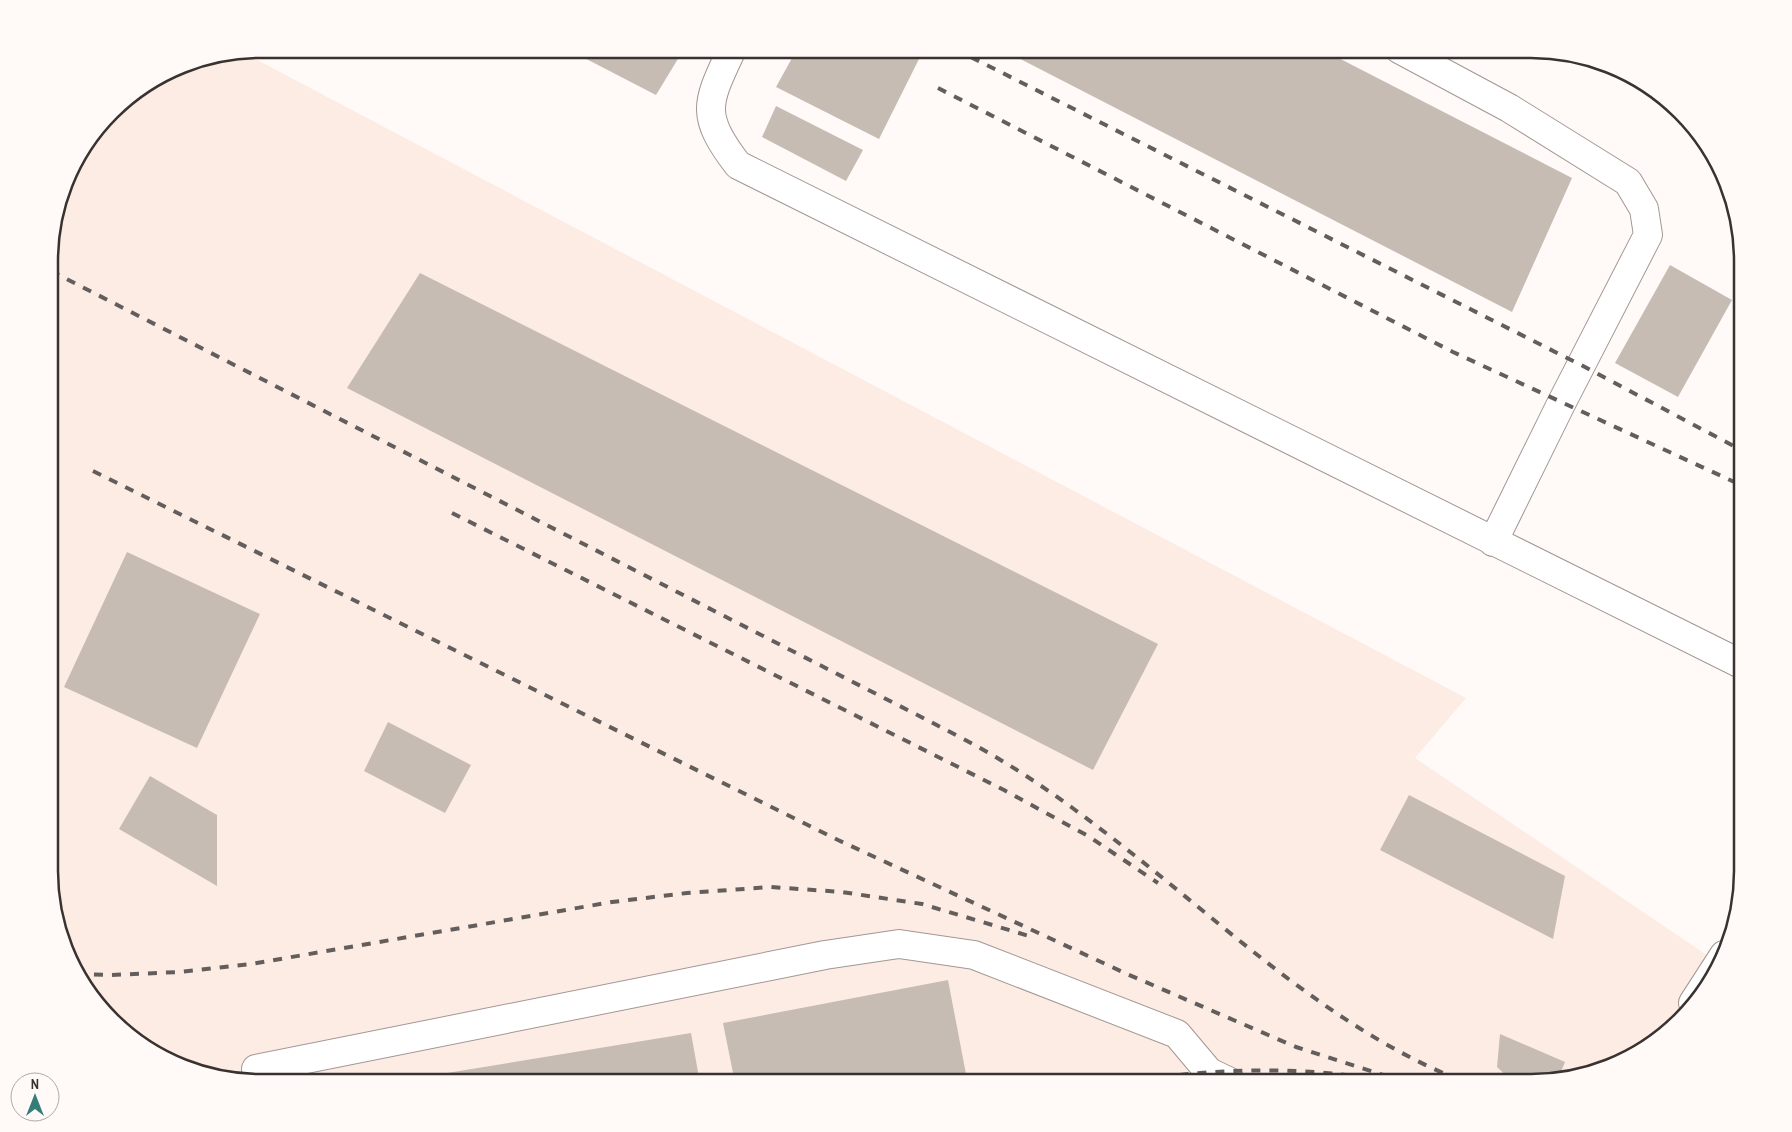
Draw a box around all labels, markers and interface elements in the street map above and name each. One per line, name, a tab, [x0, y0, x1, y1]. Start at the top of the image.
north arrow	[10, 1072, 60, 1122]
text: N	[31, 1075, 39, 1093]

